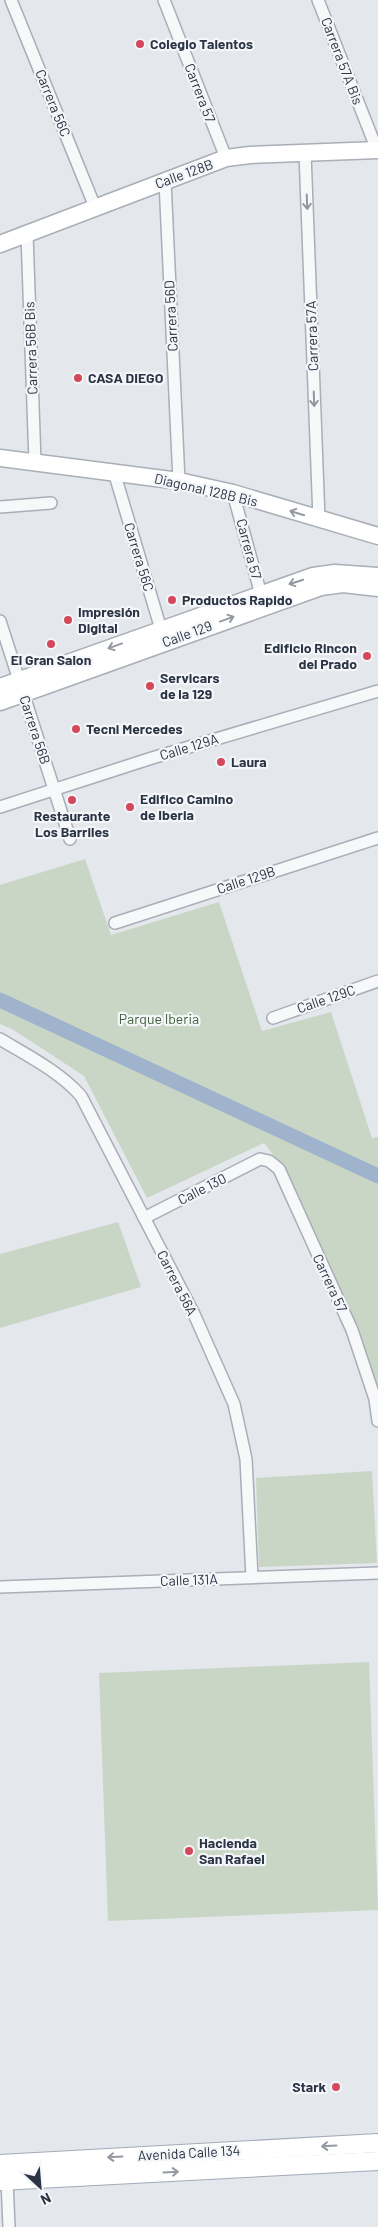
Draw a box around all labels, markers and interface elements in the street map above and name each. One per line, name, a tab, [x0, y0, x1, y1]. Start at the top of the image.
street label: Carrera 57A Bis	[318, 15, 367, 107]
place label: Colegio Talentos	[150, 35, 253, 52]
marker: Colegio Talentos	[134, 38, 146, 50]
street label: Carrera 57	[181, 61, 220, 125]
street label: Carrera 56C	[32, 67, 75, 139]
street label: Calle 128B	[152, 155, 215, 192]
one-way arrow	[302, 193, 312, 209]
street label: Carrera 56D	[160, 280, 181, 352]
street label: Carrera 57A	[302, 300, 321, 372]
street label: Carrera 56B Bis	[20, 301, 41, 395]
place label: CASA DIEGO	[88, 369, 164, 386]
marker: CASA DIEGO	[72, 372, 84, 384]
one-way arrow	[310, 391, 319, 407]
street label: Diagonal 128B Bis	[153, 469, 260, 510]
one-way arrow	[290, 507, 306, 517]
street label: Carrera 57	[233, 517, 266, 581]
street label: Carrera 56C	[121, 520, 158, 593]
one-way arrow	[288, 578, 304, 588]
place label: Productos Rapido	[182, 591, 293, 608]
marker: Productos Rapido	[166, 594, 178, 606]
place label: Impresión Digital	[78, 603, 140, 636]
marker: Impresión Digital	[62, 614, 74, 626]
one-way arrow	[219, 614, 234, 623]
street label: Calle 129	[160, 617, 214, 650]
marker: El Gran Salon	[45, 638, 57, 650]
place label: Edificio Rincon del Prado	[264, 639, 357, 672]
one-way arrow	[108, 642, 123, 651]
marker: Edificio Rincon del Prado	[361, 650, 373, 662]
place label: El Gran Salon	[11, 651, 91, 668]
place label: Servicars de la 129	[160, 669, 220, 702]
marker: Servicars de la 129	[144, 680, 156, 692]
street label: Carrera 56B	[16, 693, 55, 766]
place label: Tecni Mercedes	[86, 720, 183, 737]
marker: Tecni Mercedes	[70, 723, 82, 735]
street label: Calle 129A	[157, 729, 221, 763]
place label: Laura	[231, 753, 267, 770]
marker: Laura	[215, 756, 227, 768]
place label: Edifico Camino de Iberia	[140, 790, 233, 823]
marker: Restaurante Los Barriles	[66, 794, 78, 806]
marker: Edifico Camino de Iberia	[124, 801, 136, 813]
place label: Restaurante Los Barriles	[34, 807, 111, 840]
street label: Calle 129B	[214, 862, 277, 897]
street label: Calle 129C	[294, 981, 357, 1016]
park label: Parque Iberia	[119, 1010, 199, 1027]
street label: Calle 130	[175, 1169, 229, 1208]
street label: Carrera 56A	[154, 1247, 201, 1319]
street label: Carrera 57	[310, 1251, 351, 1315]
street label: Calle 131A	[160, 1570, 219, 1589]
place label: Hacienda San Rafael	[199, 1834, 265, 1867]
marker: Hacienda San Rafael	[183, 1845, 195, 1857]
place label: Stark	[292, 2078, 327, 2095]
marker: Stark	[330, 2081, 342, 2093]
street label: Avenida Calle 134	[137, 2141, 241, 2164]
one-way arrow	[322, 2141, 338, 2150]
one-way arrow	[107, 2152, 123, 2161]
north arrow	[15, 2162, 65, 2212]
one-way arrow	[163, 2167, 179, 2176]
text: N	[38, 2189, 54, 2209]

